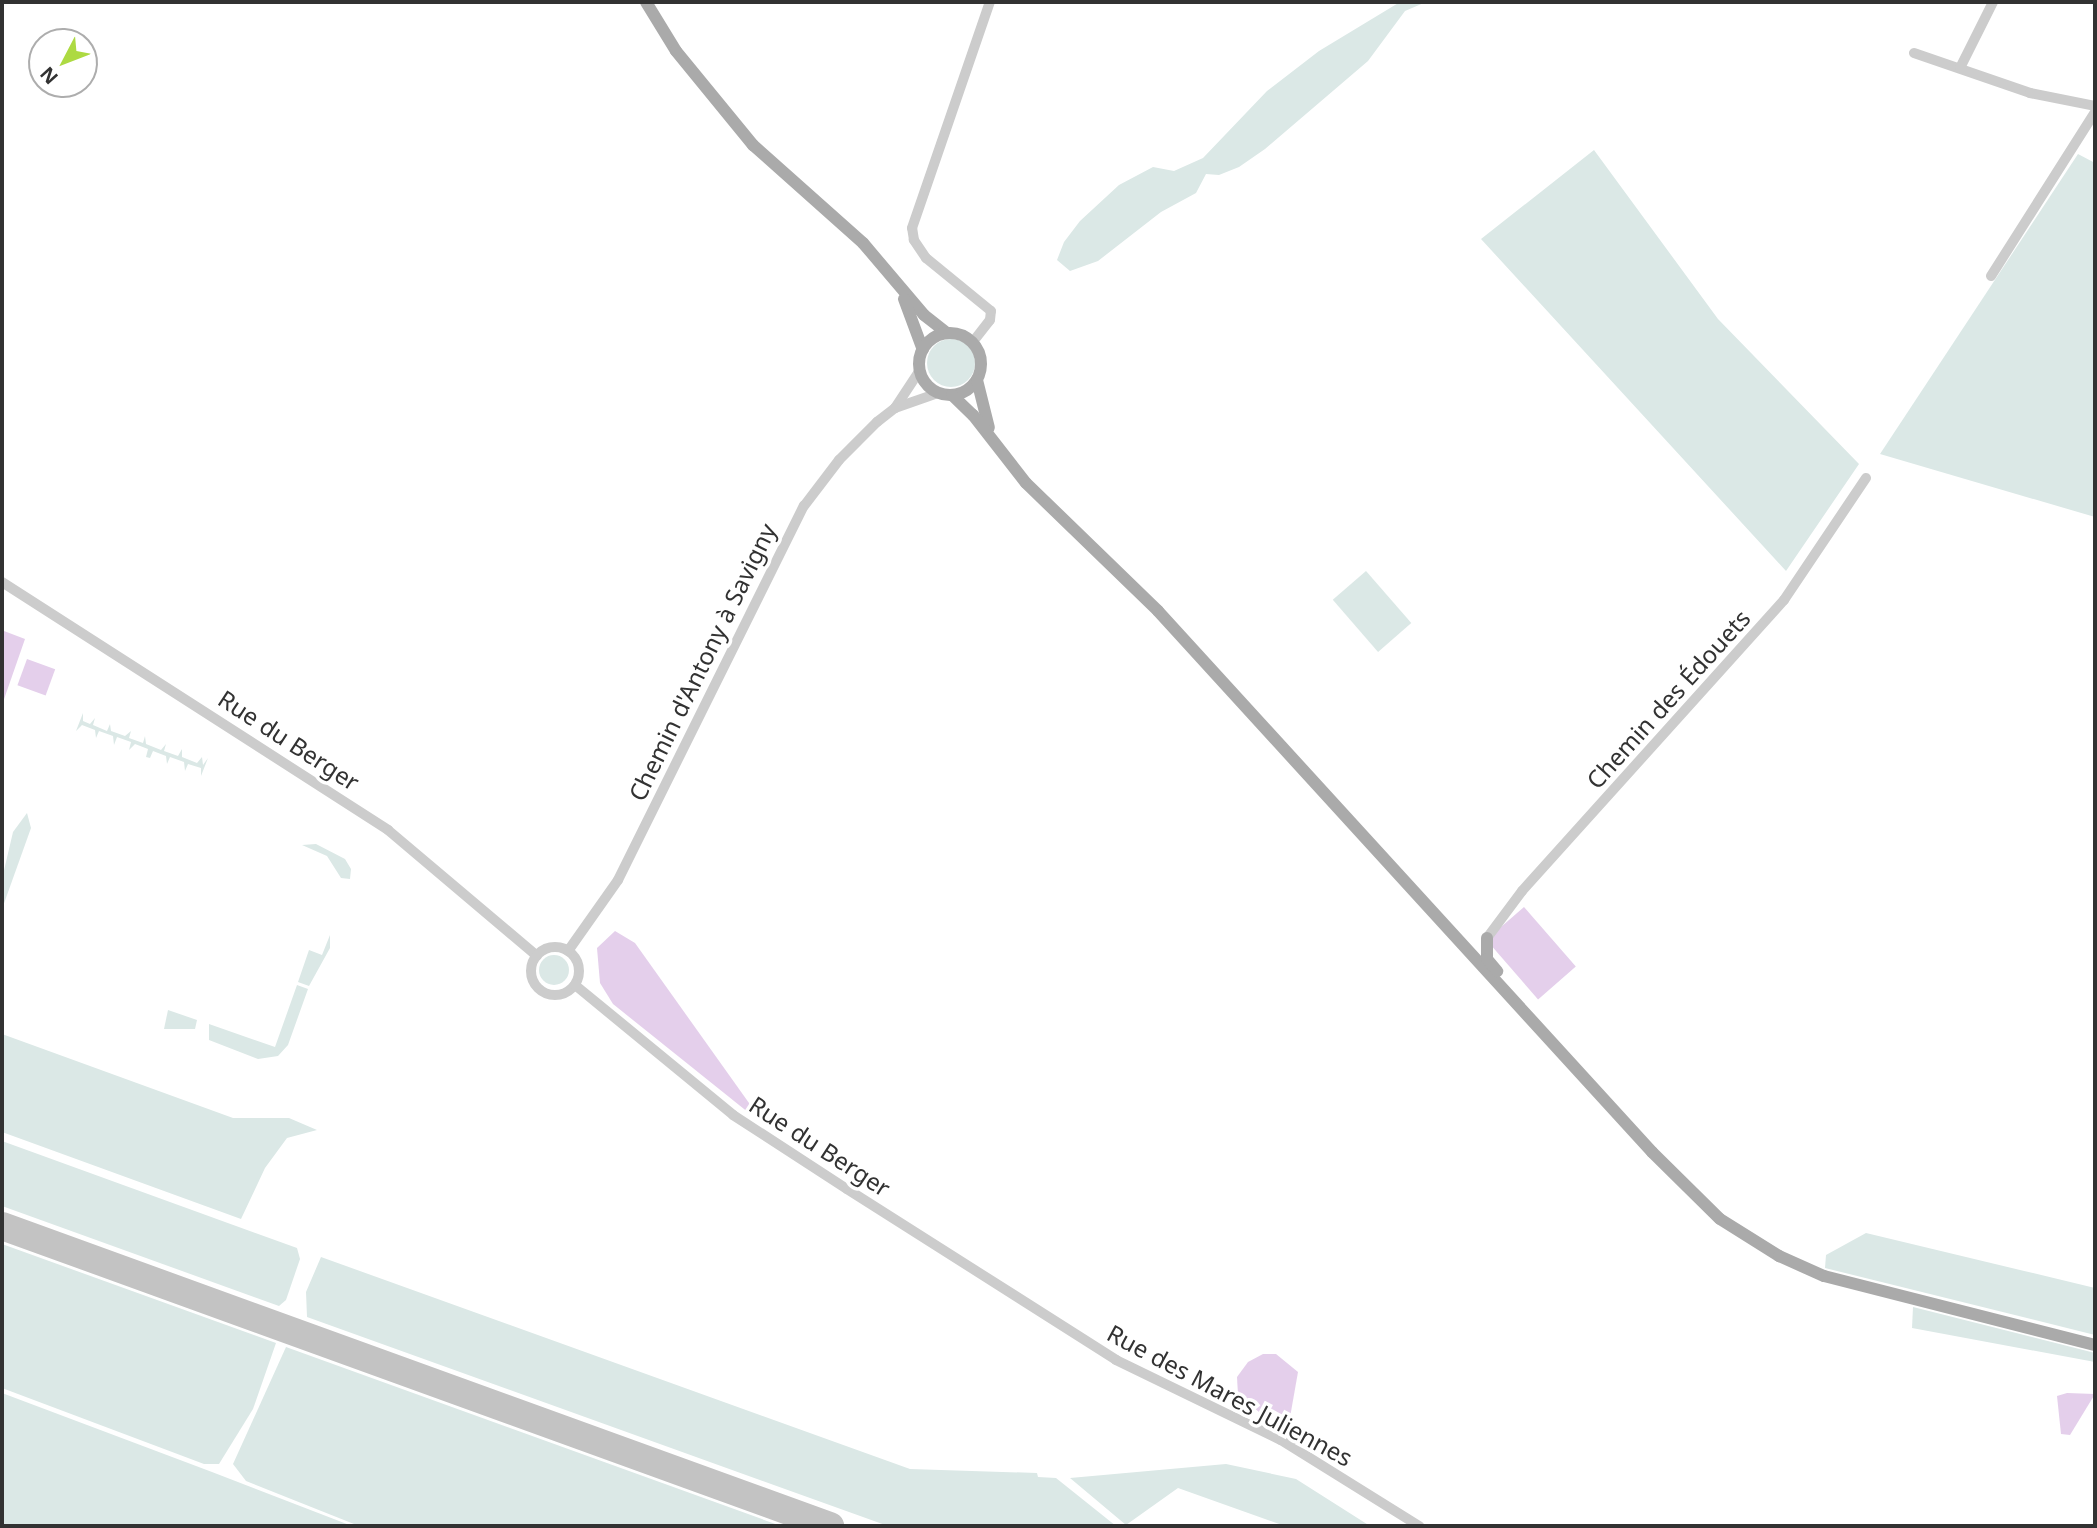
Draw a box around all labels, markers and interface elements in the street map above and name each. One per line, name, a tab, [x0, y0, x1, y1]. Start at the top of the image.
north arrow	[28, 28, 98, 98]
text: N	[34, 61, 64, 90]
street label: Chemin d'Antony à Savigny	[622, 519, 782, 805]
street label: Chemin des Édouets	[1580, 604, 1756, 794]
street label: Rue du Berger	[213, 684, 365, 796]
street label: Rue du Berger	[744, 1090, 896, 1202]
street label: Rue des Mares Juliennes	[1102, 1318, 1358, 1472]

